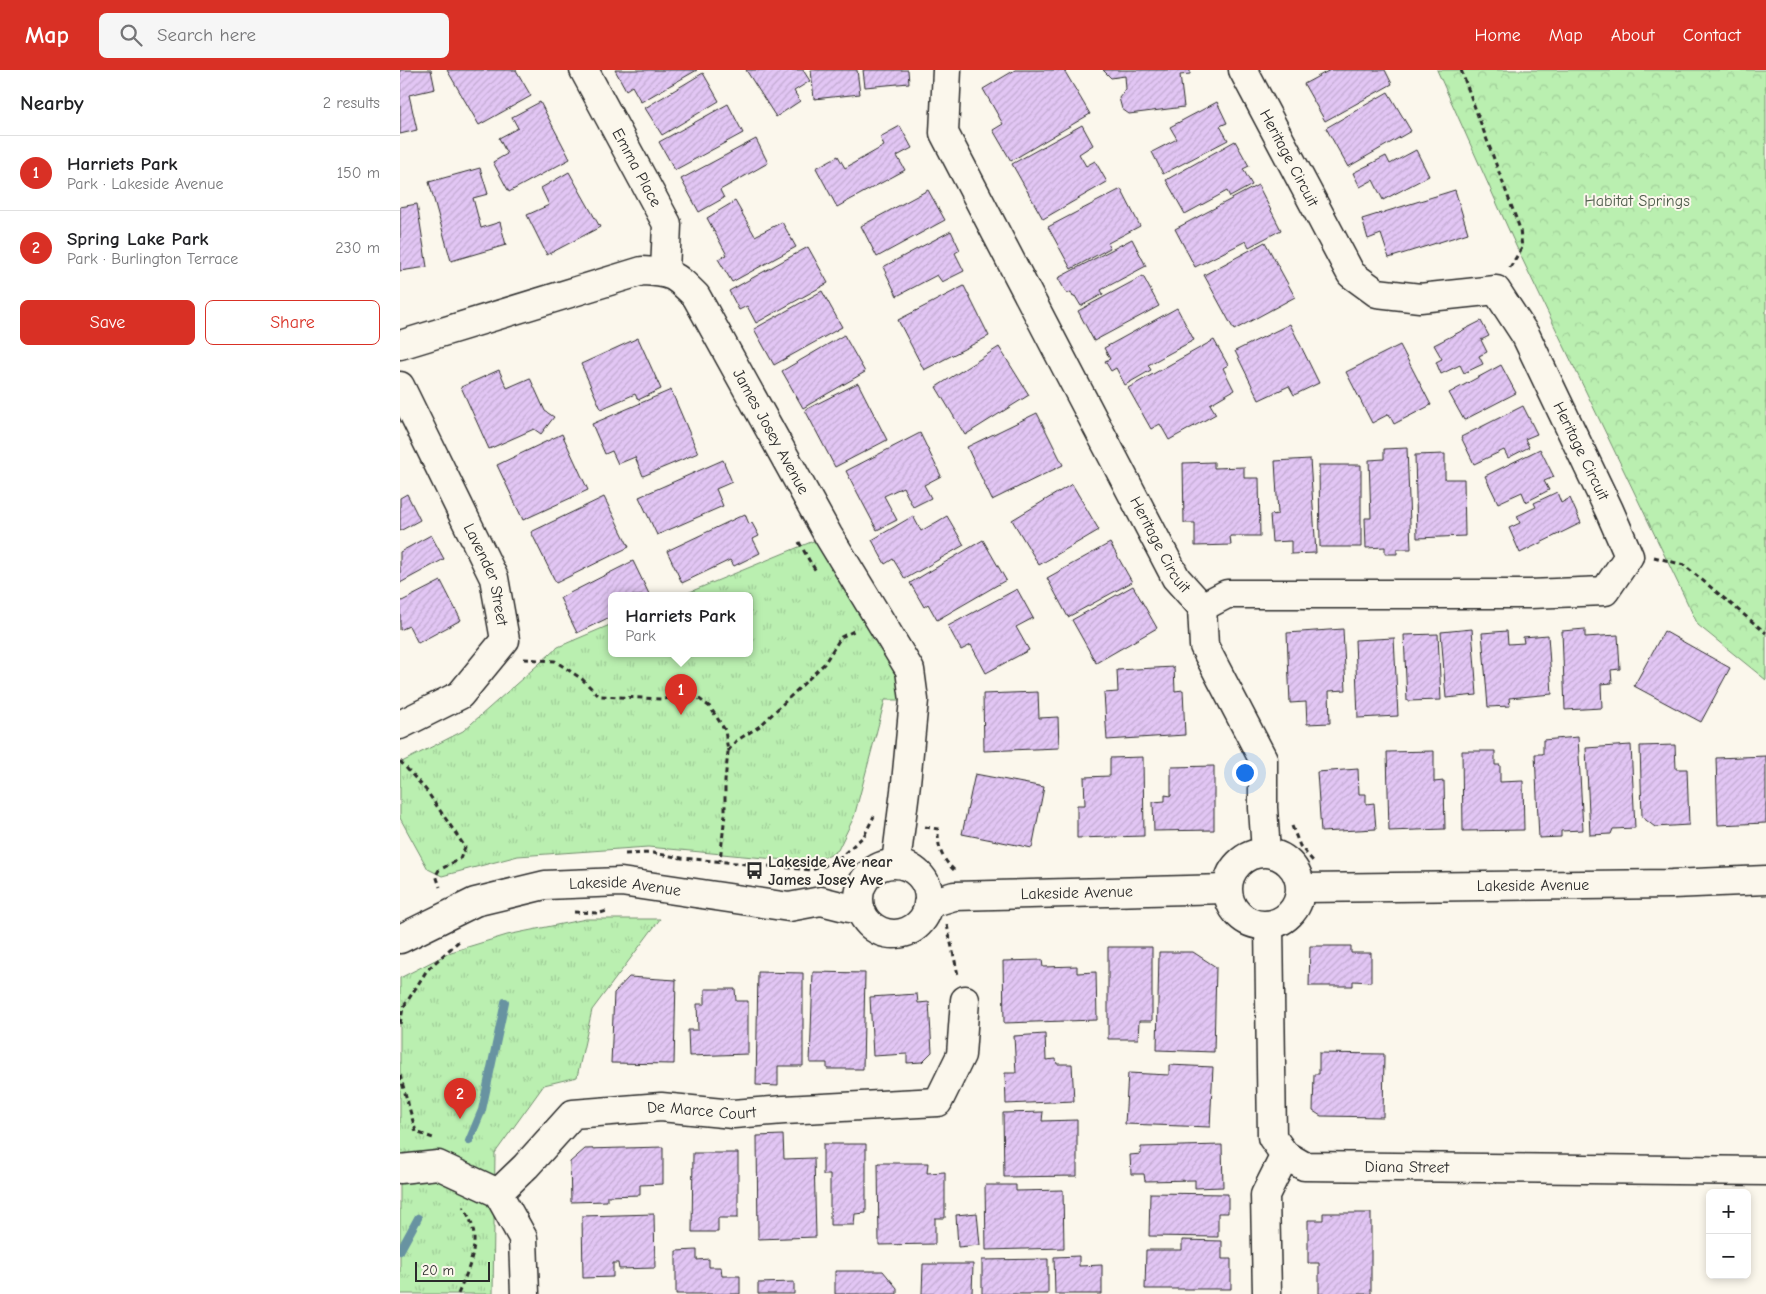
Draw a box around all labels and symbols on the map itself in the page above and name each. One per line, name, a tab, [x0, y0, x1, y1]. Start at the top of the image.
street label: Heritage Circuit	[1256, 106, 1322, 210]
street label: Emma Place	[608, 125, 665, 210]
park label: Habitat Springs	[1584, 192, 1690, 210]
street label: James Josey Avenue	[729, 366, 813, 497]
street label: Heritage Circuit	[1549, 399, 1613, 504]
street label: Heritage Circuit	[1126, 494, 1194, 597]
street label: Lavender Street	[460, 521, 511, 627]
pin: 1	[665, 674, 697, 715]
your location	[1232, 760, 1258, 786]
place label: Lakeside Ave near James Josey Ave	[768, 853, 893, 889]
bus stop icon: Lakeside Ave near James Josey Ave	[744, 861, 764, 881]
street label: Lakeside Avenue	[569, 873, 682, 900]
street label: Lakeside Avenue	[1477, 876, 1589, 895]
street label: Lakeside Avenue	[1020, 882, 1133, 903]
pin: 2	[444, 1078, 476, 1119]
street label: De Marce Court	[646, 1098, 757, 1123]
street label: Diana Street	[1364, 1158, 1450, 1177]
scale bar	[415, 1259, 490, 1282]

